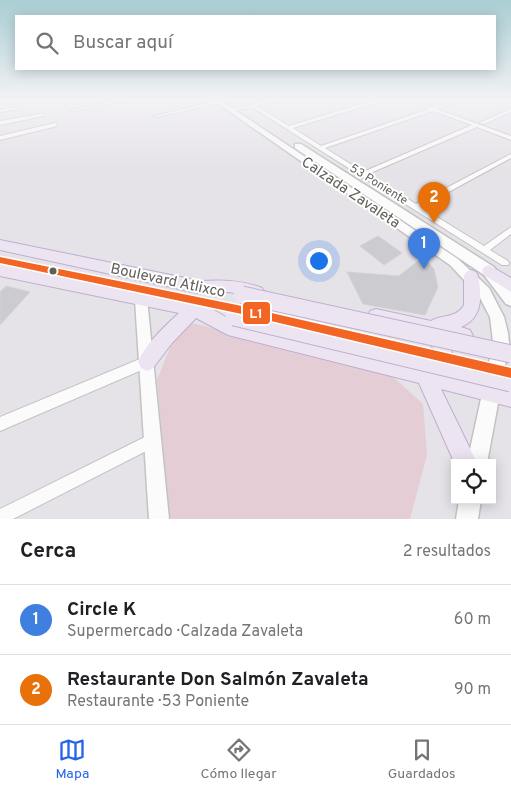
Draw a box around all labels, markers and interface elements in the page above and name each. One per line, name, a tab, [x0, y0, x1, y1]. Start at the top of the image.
search box	[15, 15, 496, 70]
icon: search	[33, 29, 61, 57]
text: Buscar aquí	[73, 31, 173, 55]
street label: Calzada Zavaleta	[297, 153, 403, 233]
street label: 53 Poniente	[346, 161, 411, 209]
pin: 2	[418, 182, 450, 223]
pin: 1	[408, 228, 440, 269]
your location	[306, 248, 332, 274]
street label: Boulevard Atlixco	[108, 260, 227, 303]
unlabelled marker	[48, 266, 58, 276]
line badge: L1	[242, 301, 271, 325]
text: L1	[249, 306, 263, 323]
map controls	[451, 459, 496, 504]
button: locate	[451, 459, 496, 504]
text: Cerca	[20, 538, 76, 565]
text: 2 resultados	[403, 542, 491, 562]
text: Circle K	[67, 598, 137, 622]
text: 1	[33, 610, 39, 630]
text: 60 m	[454, 610, 491, 630]
text: Supermercado · Calzada Zavaleta	[67, 622, 303, 642]
text: Restaurante Don Salmón Zavaleta	[67, 668, 369, 692]
text: 2	[31, 680, 41, 700]
text: 90 m	[454, 680, 491, 700]
text: Restaurante · 53 Poniente	[67, 692, 249, 712]
tab: Mapa	[56, 736, 89, 783]
tab: Cómo llegar	[200, 736, 277, 783]
tab: Guardados	[388, 736, 455, 783]

